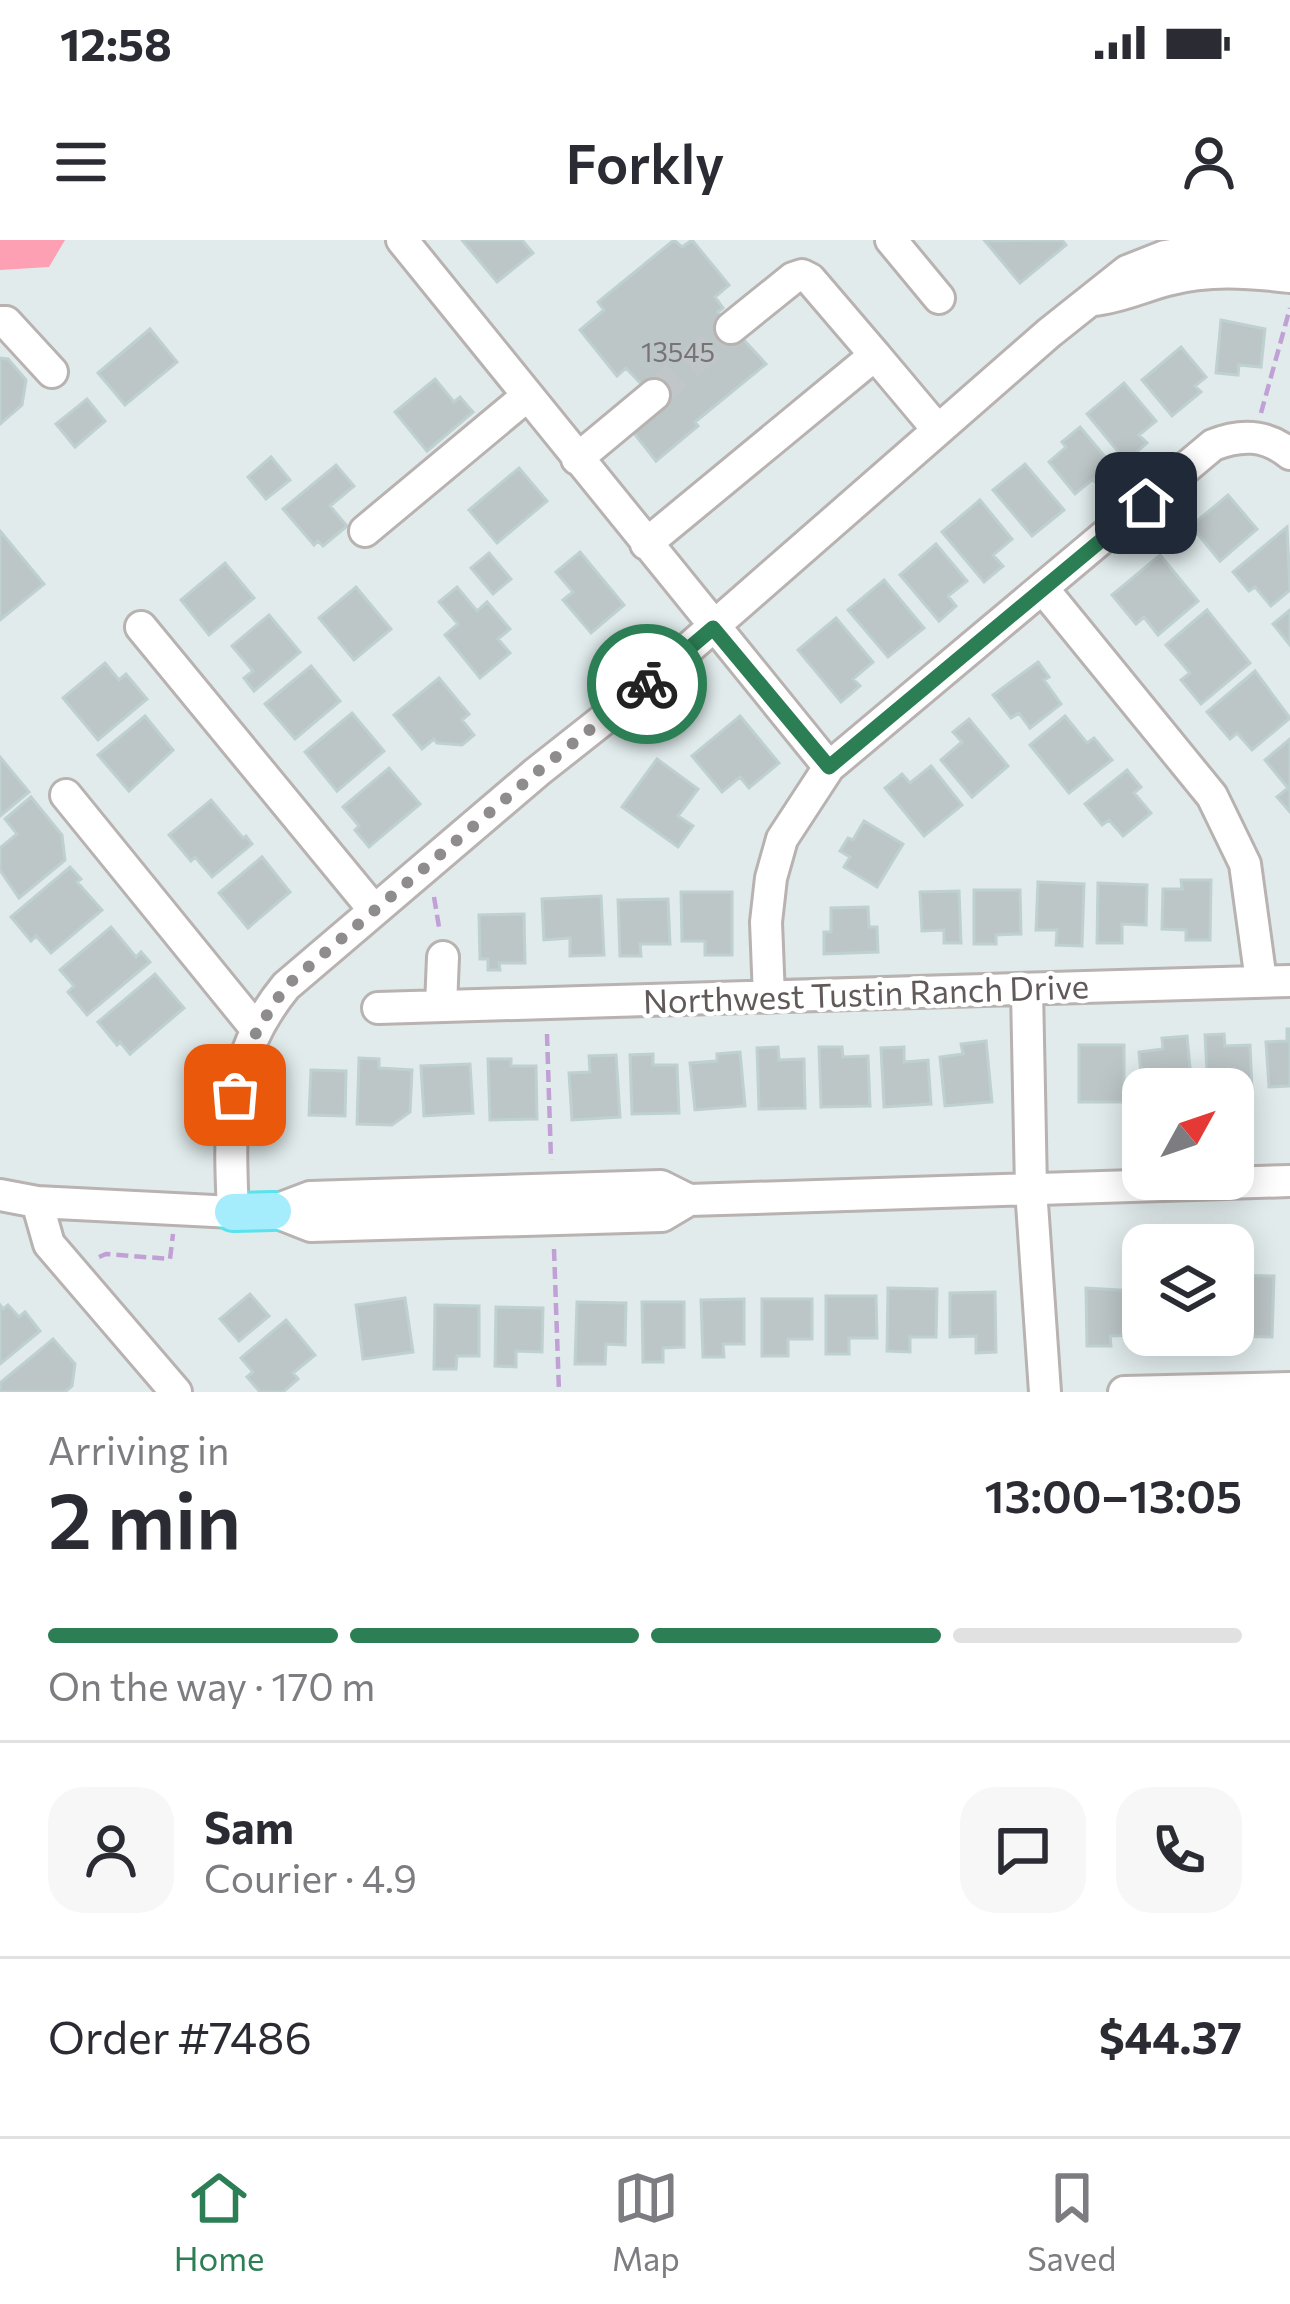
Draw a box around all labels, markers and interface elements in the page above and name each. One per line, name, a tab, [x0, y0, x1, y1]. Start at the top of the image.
text: 12:58	[60, 15, 172, 70]
icon: menu	[48, 129, 114, 195]
text: Forkly	[566, 129, 724, 195]
icon: person	[1176, 129, 1242, 195]
house number: 13545	[641, 335, 715, 368]
pin	[1095, 452, 1197, 554]
icon: home	[1113, 470, 1179, 536]
courier	[587, 624, 707, 744]
icon: bike	[614, 651, 680, 717]
street label: Northwest Tustin Ranch Drive	[642, 964, 1090, 1021]
pin	[184, 1044, 286, 1146]
icon: bag	[202, 1062, 268, 1128]
north arrow	[1122, 1068, 1254, 1200]
map controls	[1122, 1068, 1254, 1356]
button: layers	[1122, 1224, 1254, 1356]
text: Arriving in	[48, 1425, 229, 1473]
text: 13:00–13:05	[984, 1467, 1242, 1522]
text: 2 min	[48, 1470, 241, 1565]
text: On the way · 170 m	[48, 1661, 375, 1709]
button: person	[48, 1787, 174, 1913]
button: chat	[960, 1787, 1086, 1913]
button: phone	[1116, 1787, 1242, 1913]
text: Sam	[204, 1798, 294, 1853]
text: Courier · 4.9	[204, 1853, 417, 1901]
text: Order #7486	[48, 2008, 312, 2063]
text: $44.37	[1099, 2008, 1242, 2063]
tab: Home	[174, 2165, 264, 2278]
tab: Map	[612, 2165, 680, 2278]
tab: Saved	[1027, 2165, 1116, 2278]

